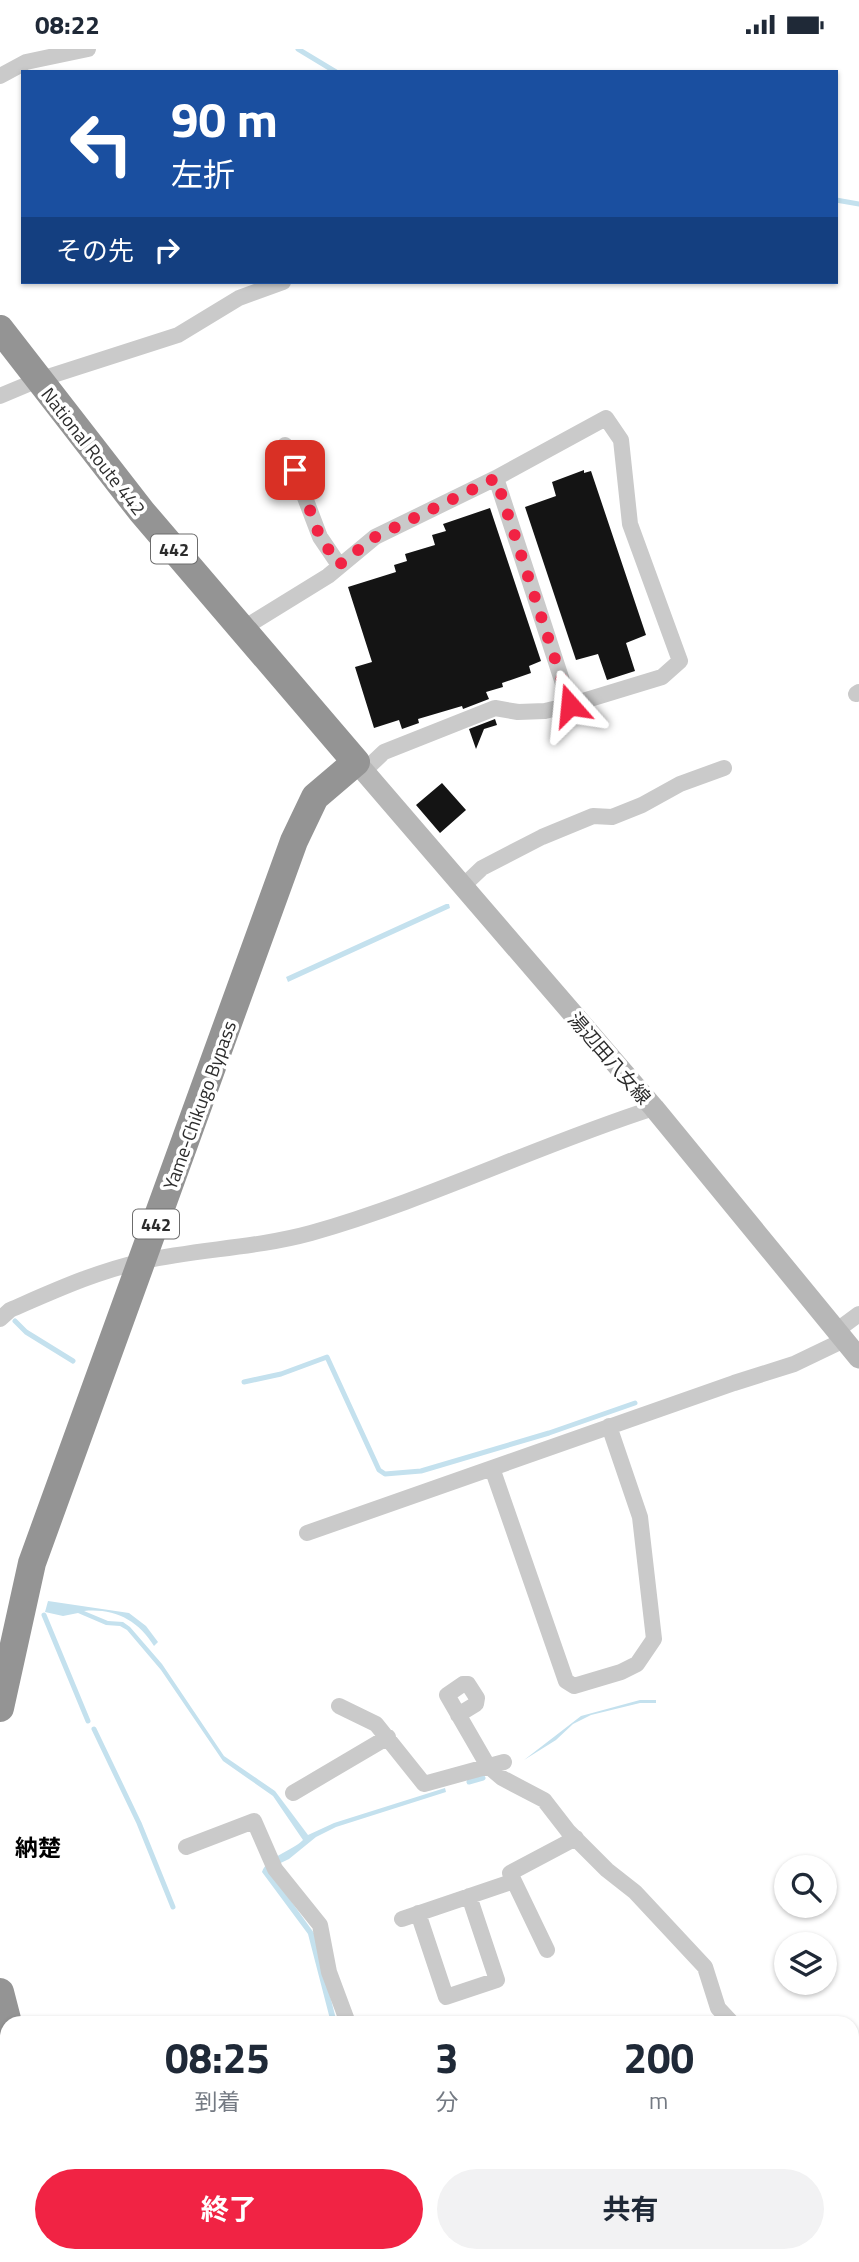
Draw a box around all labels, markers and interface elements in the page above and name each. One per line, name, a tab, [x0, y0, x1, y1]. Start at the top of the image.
text: 08:22	[35, 5, 100, 44]
text: 90 m	[171, 81, 278, 156]
icon: left	[56, 98, 147, 189]
text: 左折	[171, 150, 235, 198]
text: その先	[56, 231, 134, 270]
icon: right	[148, 231, 186, 269]
street label: National Route 442	[35, 381, 153, 521]
pin	[265, 440, 325, 500]
icon: arrive	[276, 451, 314, 489]
road number: 442	[151, 535, 197, 563]
position arrow	[533, 668, 607, 742]
street label: 湯辺田八女線	[562, 1005, 658, 1111]
street label: Yame-Chikugo Bypass	[155, 1016, 243, 1194]
road number: 442	[133, 1209, 179, 1239]
district label: 納楚	[15, 1830, 61, 1865]
map controls	[774, 1855, 837, 1995]
button: search	[774, 1855, 837, 1918]
button: layers	[774, 1932, 837, 1995]
text: 08:25	[165, 2025, 270, 2089]
text: 3	[435, 2025, 458, 2089]
text: 200	[623, 2025, 694, 2089]
text: m	[649, 2083, 668, 2118]
text: 到着	[194, 2084, 240, 2119]
text: 分	[435, 2084, 458, 2119]
button: 終了	[35, 2169, 423, 2249]
button: 共有	[437, 2169, 824, 2249]

